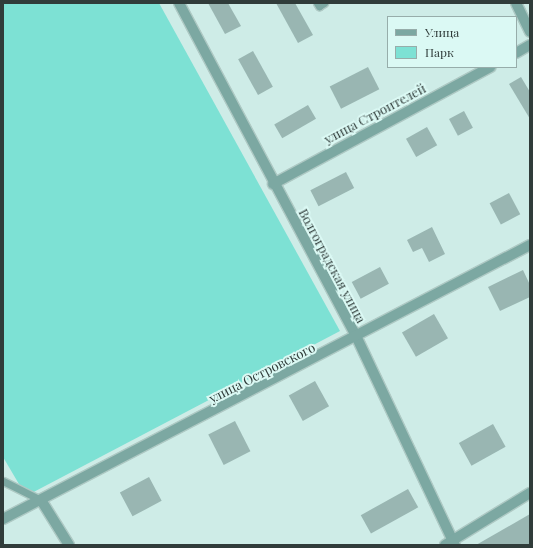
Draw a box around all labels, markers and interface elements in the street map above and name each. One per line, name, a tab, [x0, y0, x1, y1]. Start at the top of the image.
legend	[387, 16, 517, 68]
text: Улица	[425, 24, 459, 40]
text: Парк	[425, 44, 454, 60]
street label: улица Строителей	[322, 81, 428, 147]
street label: Волгоградская улица	[295, 206, 369, 326]
street label: улица Островского	[206, 339, 318, 407]

